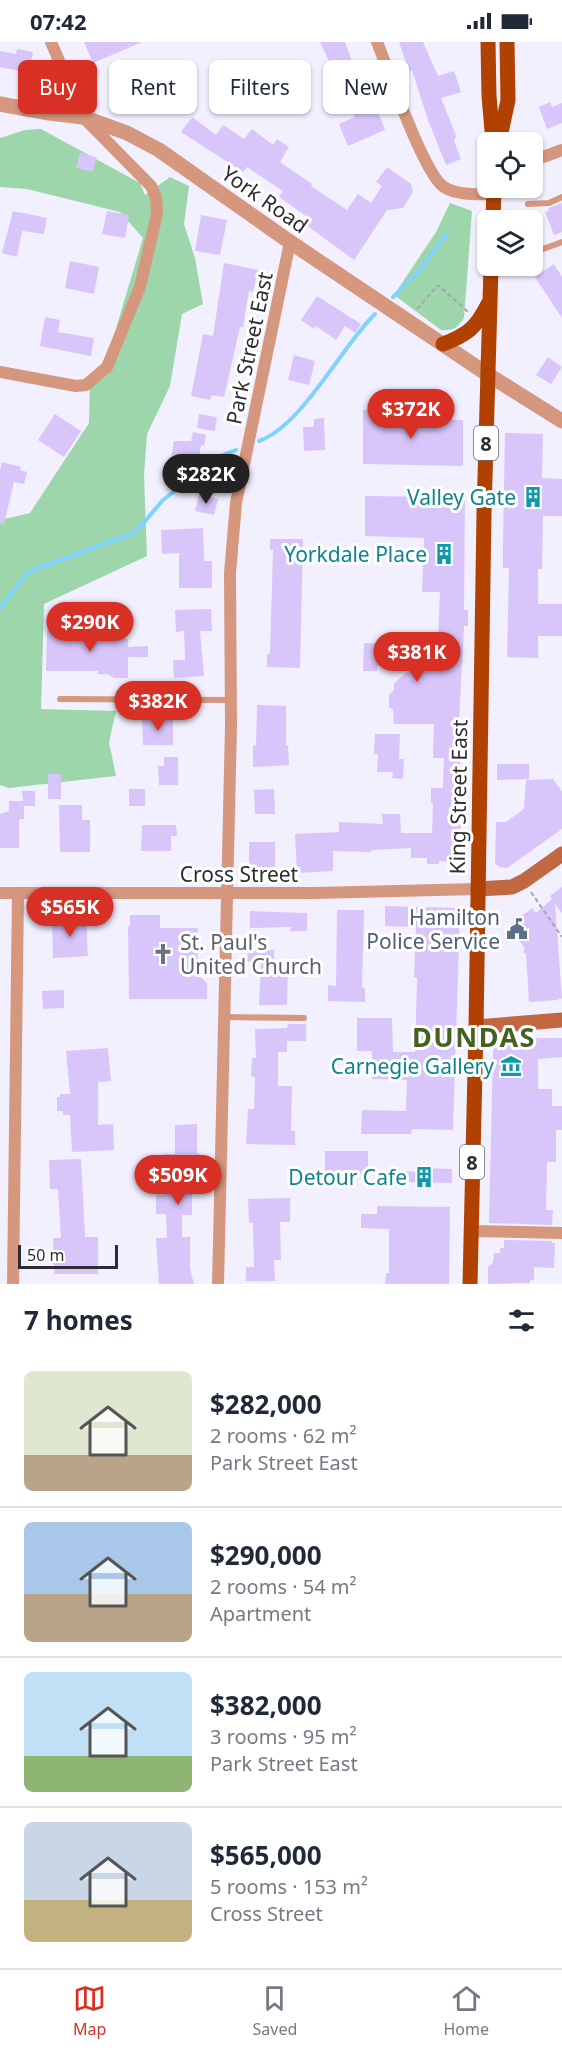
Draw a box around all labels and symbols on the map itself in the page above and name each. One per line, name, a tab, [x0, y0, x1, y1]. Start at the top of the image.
street label: York Road	[216, 159, 314, 239]
street label: Park Street East	[219, 269, 279, 427]
pin: $372K	[369, 389, 453, 440]
road number: 8	[474, 426, 498, 460]
pin: $282K	[164, 454, 248, 505]
place label: Valley Gate	[407, 483, 516, 511]
building icon: Valley Gate	[521, 485, 545, 509]
place label: Yorkdale Place	[284, 540, 427, 568]
building icon: Yorkdale Place	[432, 542, 456, 566]
pin: $290K	[48, 602, 132, 653]
pin: $381K	[375, 632, 459, 683]
pin: $382K	[116, 681, 200, 732]
street label: King Street East	[443, 719, 473, 875]
street label: Cross Street	[180, 860, 299, 888]
pin: $565K	[28, 887, 112, 938]
place label: Hamilton Police Service	[366, 903, 500, 955]
public building icon: Hamilton Police Service	[505, 917, 529, 941]
place label: St. Paul's United Church	[180, 928, 322, 980]
church icon: St. Paul's United Church	[151, 942, 175, 966]
district label: DUNDAS	[412, 1018, 536, 1055]
place label: Carnegie Gallery	[331, 1052, 494, 1080]
museum icon: Carnegie Gallery	[499, 1054, 523, 1078]
road number: 8	[460, 1145, 484, 1179]
pin: $509K	[136, 1155, 220, 1206]
place label: Detour Cafe	[288, 1163, 407, 1191]
building icon: Detour Cafe	[412, 1165, 436, 1189]
scale bar	[18, 1242, 118, 1270]

